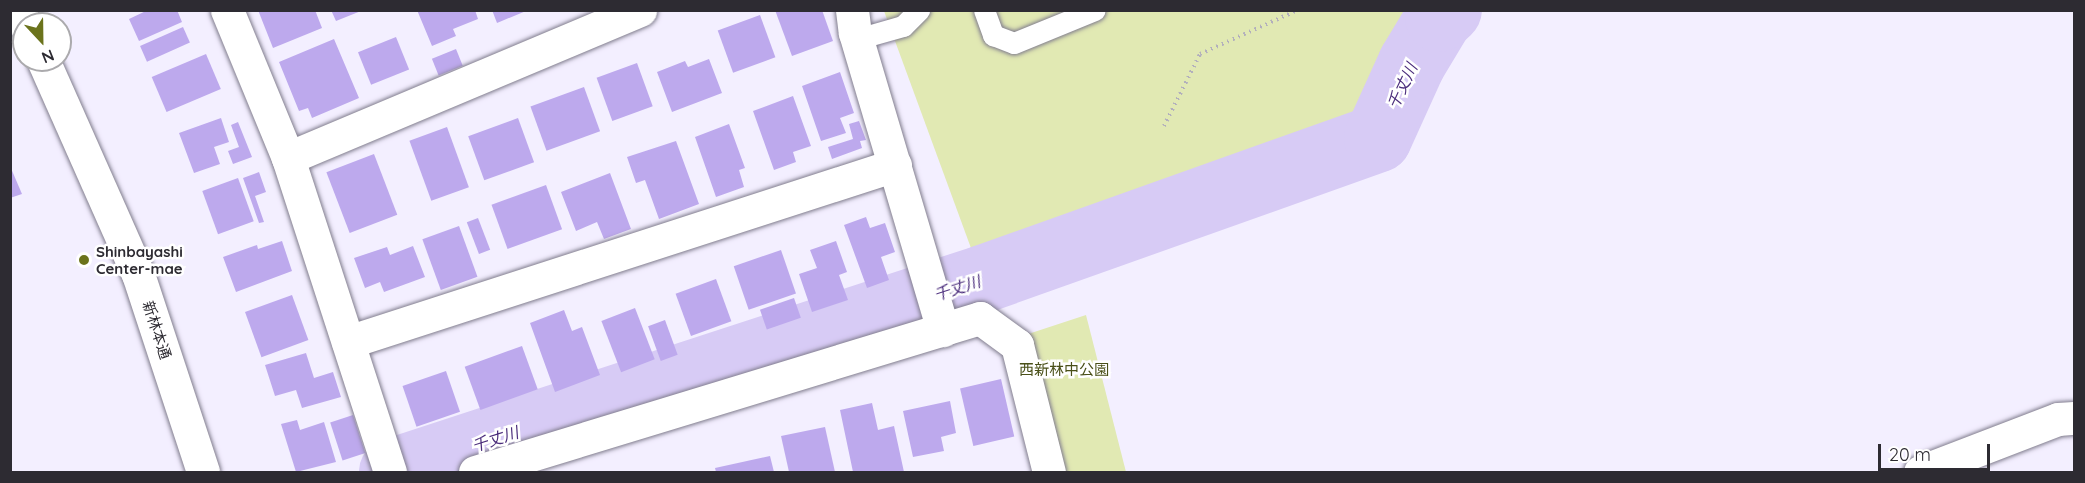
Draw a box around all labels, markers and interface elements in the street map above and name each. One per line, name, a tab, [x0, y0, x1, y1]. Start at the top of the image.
north arrow	[12, 12, 72, 72]
text: N	[39, 45, 57, 68]
water label: 千丈川	[1383, 60, 1421, 112]
place label: Shinbayashi Center-mae	[96, 242, 183, 277]
marker: Shinbayashi Center-mae	[77, 253, 91, 267]
water label: 千丈川	[931, 271, 983, 305]
street label: 新林本通	[139, 299, 175, 361]
park label: 西新林中公園	[1019, 361, 1109, 379]
water label: 千丈川	[469, 422, 521, 456]
scale bar	[1881, 432, 1994, 470]
text: 20 m	[1889, 443, 1931, 466]

